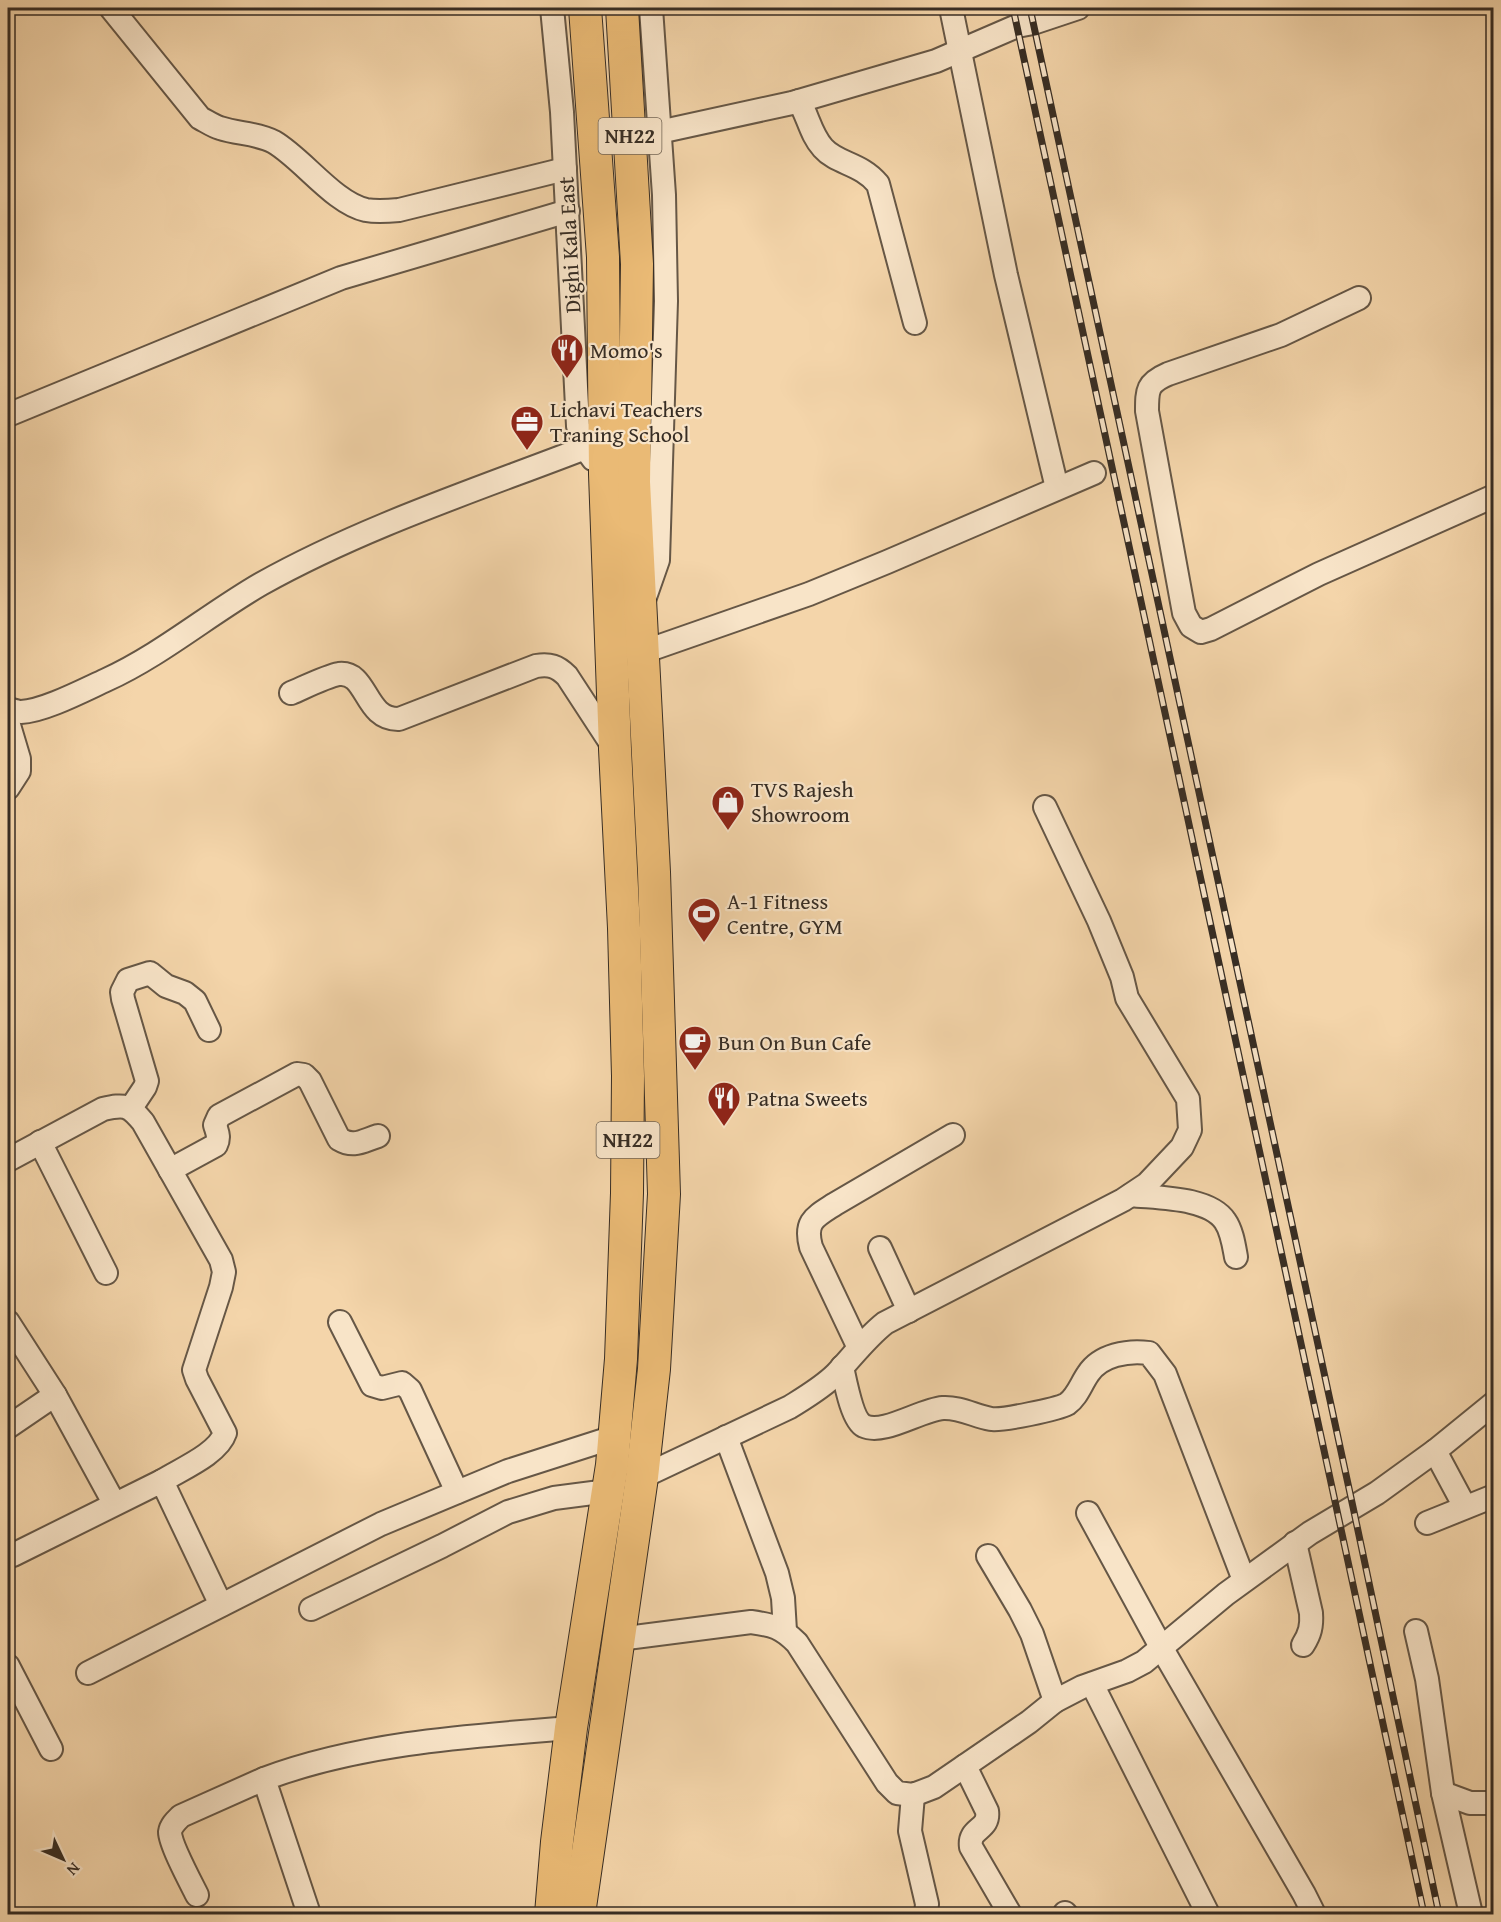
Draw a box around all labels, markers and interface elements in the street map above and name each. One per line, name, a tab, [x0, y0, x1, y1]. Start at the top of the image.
road number: NH22	[598, 118, 662, 154]
street label: Dighi Kala East	[549, 176, 589, 314]
restaurant icon: Momo's	[549, 332, 585, 379]
place label: Momo's	[590, 334, 663, 366]
place label: Lichavi Teachers Traning School	[550, 393, 703, 450]
office icon: Lichavi Teachers Traning School	[509, 404, 545, 451]
place label: TVS Rajesh Showroom	[751, 773, 854, 830]
shop icon: TVS Rajesh Showroom	[710, 784, 746, 831]
place label: A-1 Fitness Centre, GYM	[727, 885, 843, 942]
sports icon: A-1 Fitness Centre, GYM	[686, 896, 722, 943]
cafe icon: Bun On Bun Cafe	[677, 1024, 713, 1071]
place label: Bun On Bun Cafe	[718, 1026, 871, 1058]
restaurant icon: Patna Sweets	[706, 1080, 742, 1127]
place label: Patna Sweets	[747, 1082, 868, 1114]
road number: NH22	[596, 1122, 660, 1158]
north arrow	[33, 1829, 93, 1889]
text: N	[61, 1857, 86, 1882]

